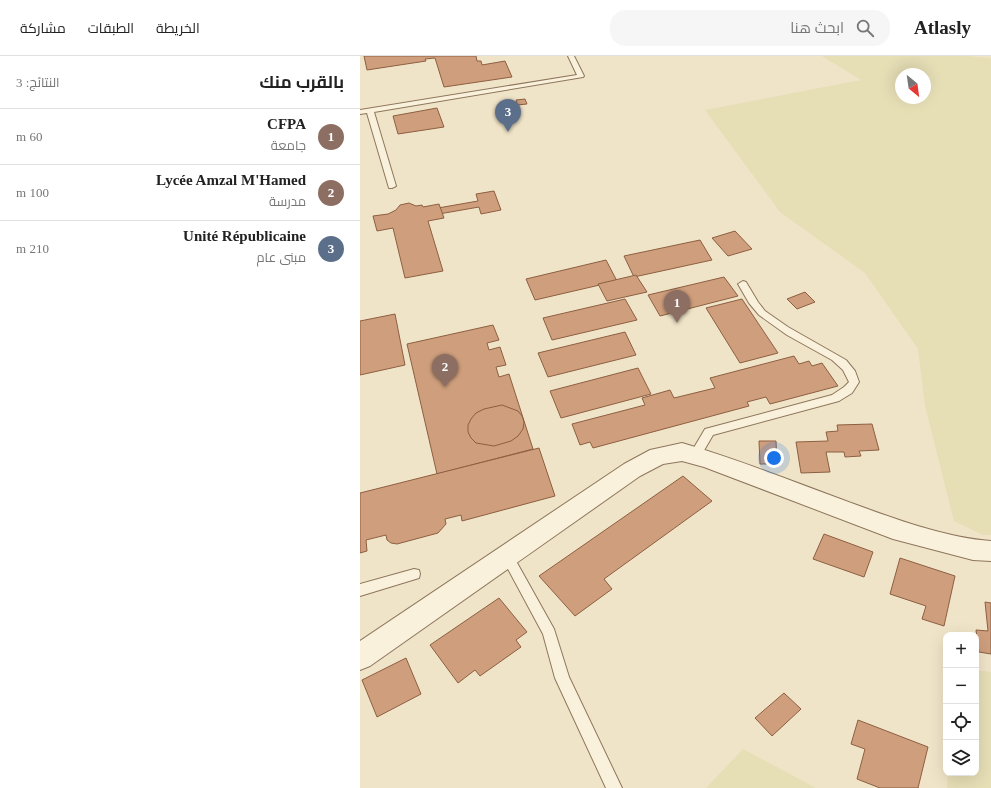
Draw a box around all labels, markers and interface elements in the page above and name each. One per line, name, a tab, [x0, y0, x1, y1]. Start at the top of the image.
search box	[610, 10, 890, 46]
icon: search	[854, 17, 876, 39]
text: Atlasly	[914, 17, 971, 38]
text: ابحث هنا	[790, 20, 844, 36]
text: مشاركة	[20, 21, 66, 36]
text: الطبقات	[88, 21, 134, 36]
text: الخريطة	[156, 21, 200, 36]
north arrow	[895, 68, 931, 104]
text: بالقرب منك	[260, 73, 344, 92]
text: النتائج: 3	[16, 75, 60, 90]
pin: 3	[495, 99, 521, 132]
text: CFPA	[267, 116, 306, 132]
text: 60 m	[16, 129, 42, 144]
text: 1	[328, 129, 334, 144]
text: جامعة	[271, 138, 306, 153]
text: Lycée Amzal M'Hamed	[156, 172, 306, 188]
text: 100 m	[16, 185, 49, 200]
text: 2	[328, 185, 334, 200]
text: مدرسة	[269, 194, 306, 209]
text: Unité Républicaine	[183, 228, 306, 244]
text: 210 m	[16, 241, 49, 256]
text: 3	[328, 241, 334, 256]
text: مبنى عام	[256, 250, 306, 265]
pin: 1	[664, 290, 690, 323]
pin: 2	[432, 354, 458, 387]
your location	[764, 448, 784, 468]
map controls	[943, 632, 979, 776]
button: +	[943, 632, 979, 668]
button: −	[943, 668, 979, 704]
button: locate	[943, 704, 979, 740]
button: layers	[943, 740, 979, 776]

